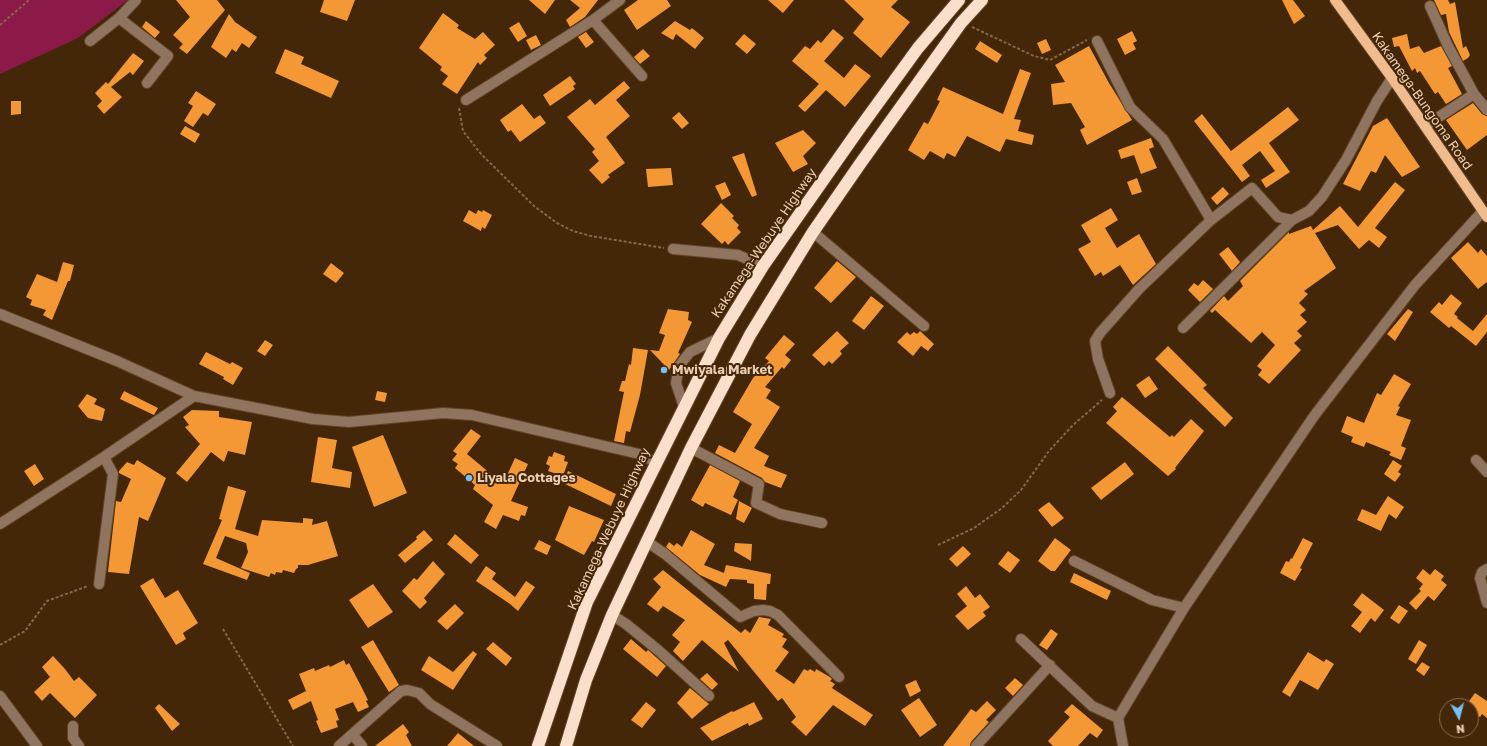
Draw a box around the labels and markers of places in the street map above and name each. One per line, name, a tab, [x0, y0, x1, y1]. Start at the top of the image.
place label: Mwiyala Market	[672, 362, 772, 378]
marker: Mwiyala Market	[659, 365, 669, 375]
place label: Liyala Cottages	[477, 470, 576, 486]
marker: Liyala Cottages	[464, 473, 474, 483]

